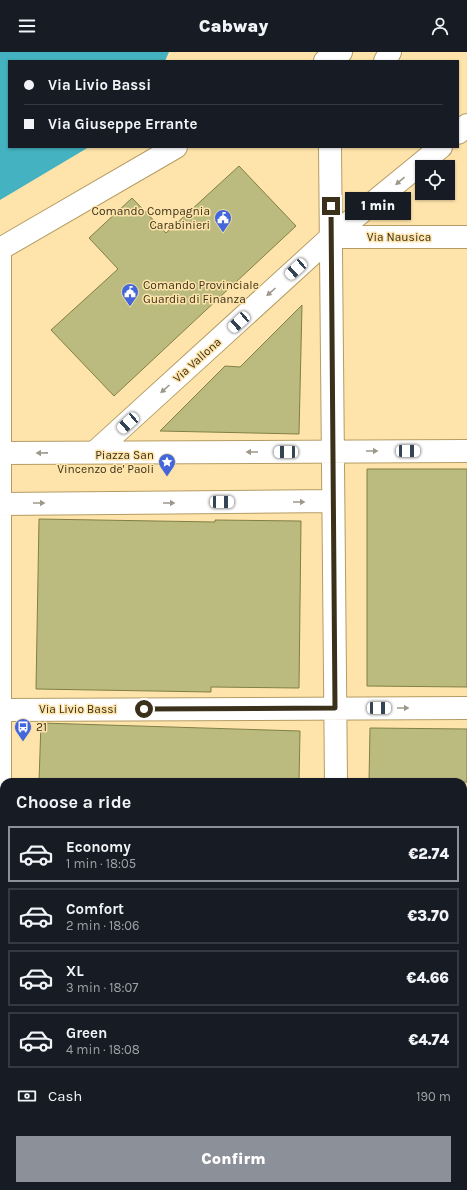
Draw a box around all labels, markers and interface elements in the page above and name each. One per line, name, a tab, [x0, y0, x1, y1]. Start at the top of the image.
icon: menu	[16, 15, 38, 37]
text: Cabway	[199, 15, 268, 37]
icon: person	[429, 15, 451, 37]
text: Via Livio Bassi	[48, 76, 151, 94]
text: Via Giuseppe Errante	[48, 115, 197, 133]
map controls	[415, 160, 455, 200]
button: locate	[415, 160, 455, 200]
one-way arrow	[395, 176, 405, 185]
callout: 1 min	[345, 192, 411, 220]
route end	[322, 197, 340, 215]
text: 1 min	[361, 198, 395, 213]
place label: Comando Compagnia Carabinieri	[92, 204, 210, 232]
public building icon: Comando Compagnia Carabinieri	[213, 208, 233, 233]
street label: Via Nausica	[367, 230, 431, 244]
car	[283, 257, 309, 281]
place label: Comando Provinciale Guardia di Finanza	[143, 278, 259, 306]
public building icon: Comando Provinciale Guardia di Finanza	[120, 282, 140, 307]
one-way arrow	[266, 287, 276, 297]
car	[226, 310, 252, 334]
street label: Via Vallona	[170, 335, 224, 385]
one-way arrow	[160, 384, 170, 394]
car	[115, 411, 141, 435]
car	[396, 445, 420, 457]
car	[274, 446, 298, 458]
place label: Piazza San Vincenzo de' Paoli	[57, 448, 154, 476]
one-way arrow	[366, 448, 379, 454]
one-way arrow	[245, 449, 258, 455]
one-way arrow	[35, 450, 48, 456]
place icon: Piazza San Vincenzo de' Paoli	[157, 452, 177, 477]
car	[210, 496, 234, 508]
one-way arrow	[293, 498, 305, 505]
one-way arrow	[163, 499, 175, 506]
one-way arrow	[33, 500, 45, 507]
route start	[135, 700, 153, 718]
street label: Via Livio Bassi	[39, 702, 117, 716]
car	[367, 702, 391, 714]
one-way arrow	[397, 705, 410, 711]
bus stop icon: 21	[13, 717, 33, 742]
place label: 21	[36, 720, 47, 734]
text: Choose a ride	[16, 791, 131, 813]
icon: car	[18, 836, 54, 872]
text: Economy	[66, 838, 131, 856]
text: €2.74	[408, 845, 449, 863]
text: 1 min · 18:05	[66, 856, 136, 871]
icon: car	[18, 898, 54, 934]
text: Comfort	[66, 900, 124, 918]
text: €3.70	[408, 907, 449, 925]
text: 2 min · 18:06	[66, 918, 139, 933]
icon: car	[18, 960, 54, 996]
text: XL	[66, 962, 84, 980]
text: €4.66	[407, 969, 449, 987]
text: 3 min · 18:07	[66, 980, 138, 995]
icon: car	[18, 1022, 54, 1058]
text: Green	[66, 1024, 107, 1042]
text: €4.74	[408, 1031, 449, 1049]
text: 4 min · 18:08	[66, 1042, 140, 1057]
icon: cash	[16, 1085, 38, 1107]
text: Cash	[48, 1087, 82, 1105]
text: 190 m	[416, 1089, 451, 1104]
button: Confirm	[16, 1136, 451, 1182]

